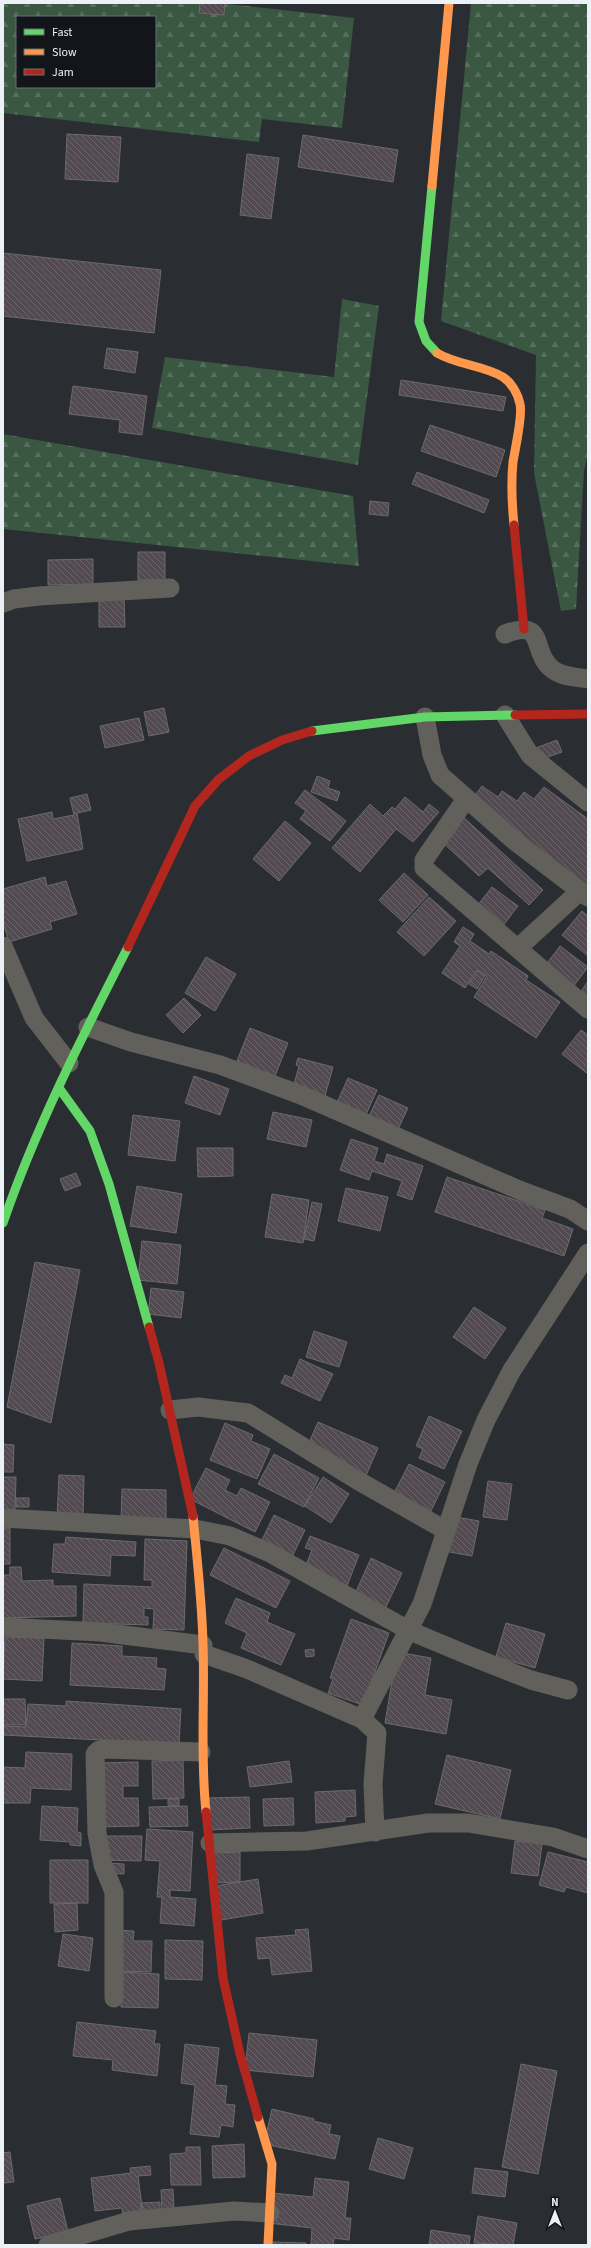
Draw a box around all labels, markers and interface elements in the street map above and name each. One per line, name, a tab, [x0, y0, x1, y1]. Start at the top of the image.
legend	[16, 16, 156, 88]
text: Fast	[52, 24, 72, 41]
text: Slow	[52, 44, 77, 61]
text: Jam	[52, 64, 74, 81]
north arrow	[535, 2192, 575, 2232]
text: N	[551, 2195, 559, 2210]

